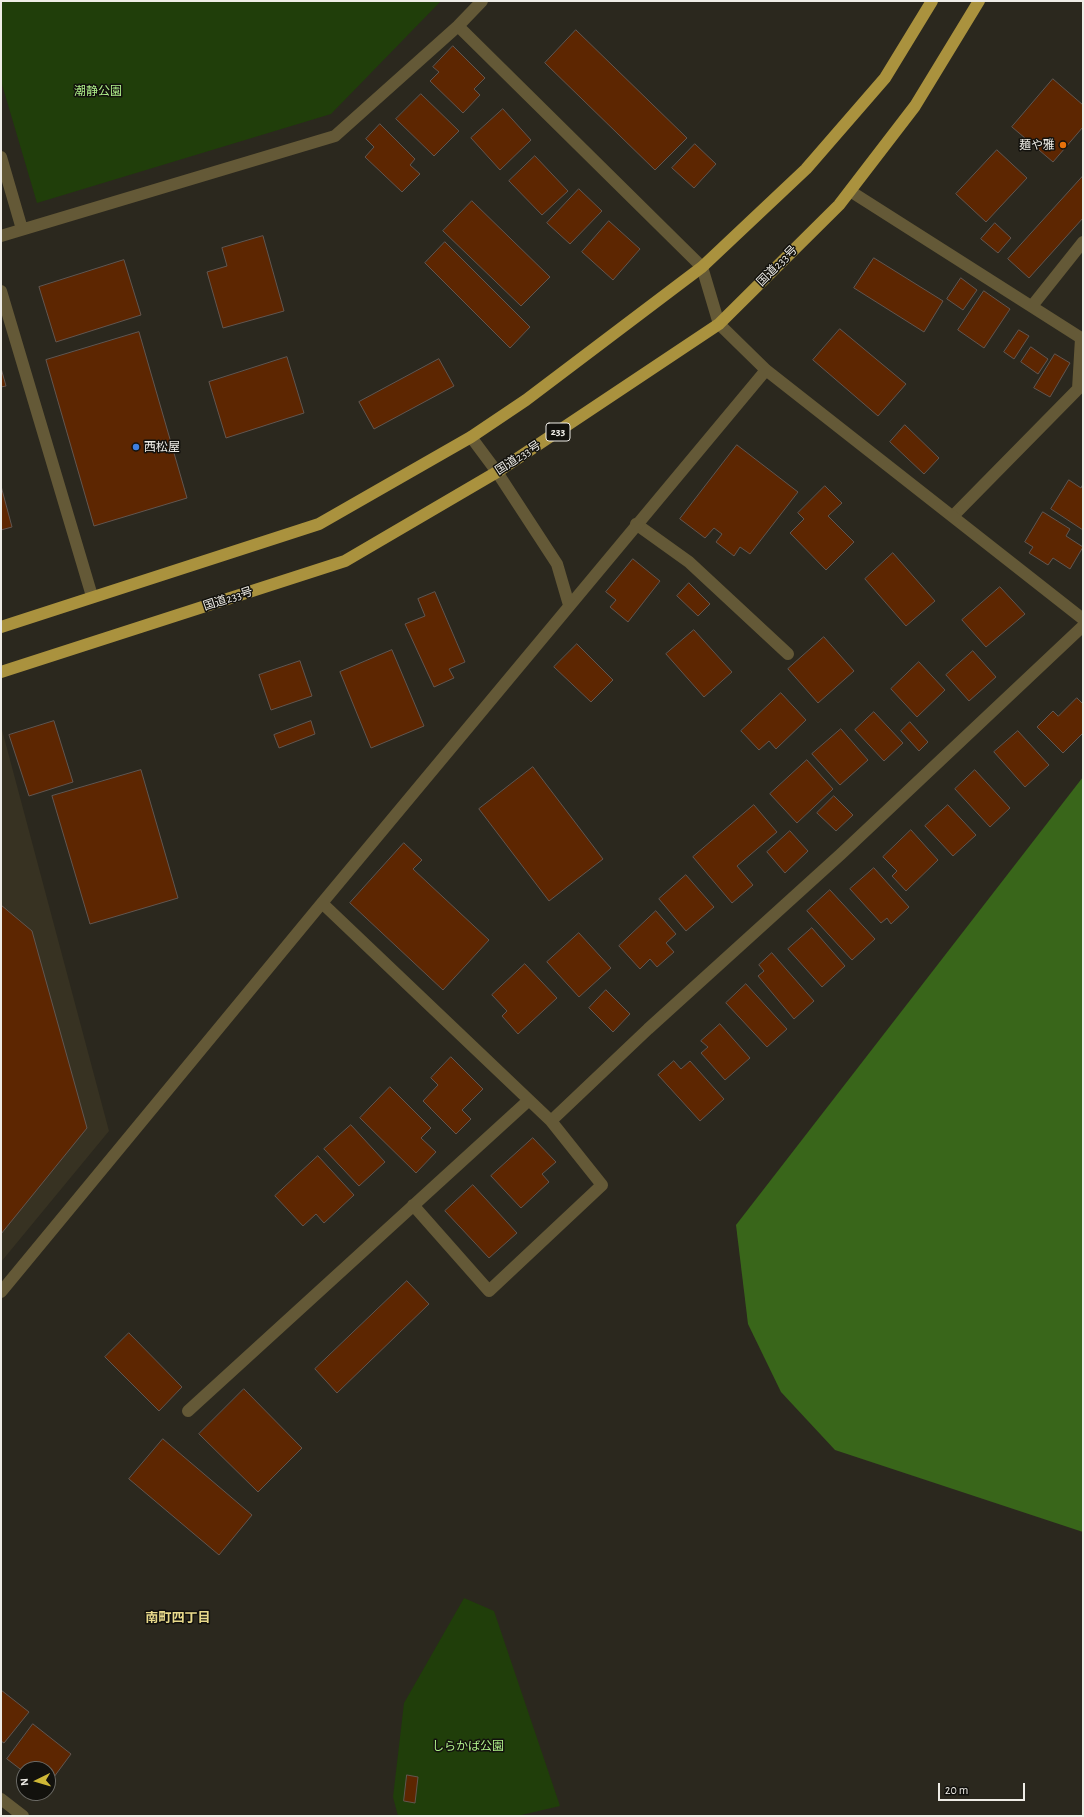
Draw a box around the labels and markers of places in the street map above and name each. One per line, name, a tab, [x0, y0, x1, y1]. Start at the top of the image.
place label: 麺や雅	[1019, 138, 1055, 152]
marker: 麺や雅	[1058, 140, 1068, 150]
place label: 西松屋	[144, 440, 180, 454]
marker: 西松屋	[131, 442, 141, 452]

